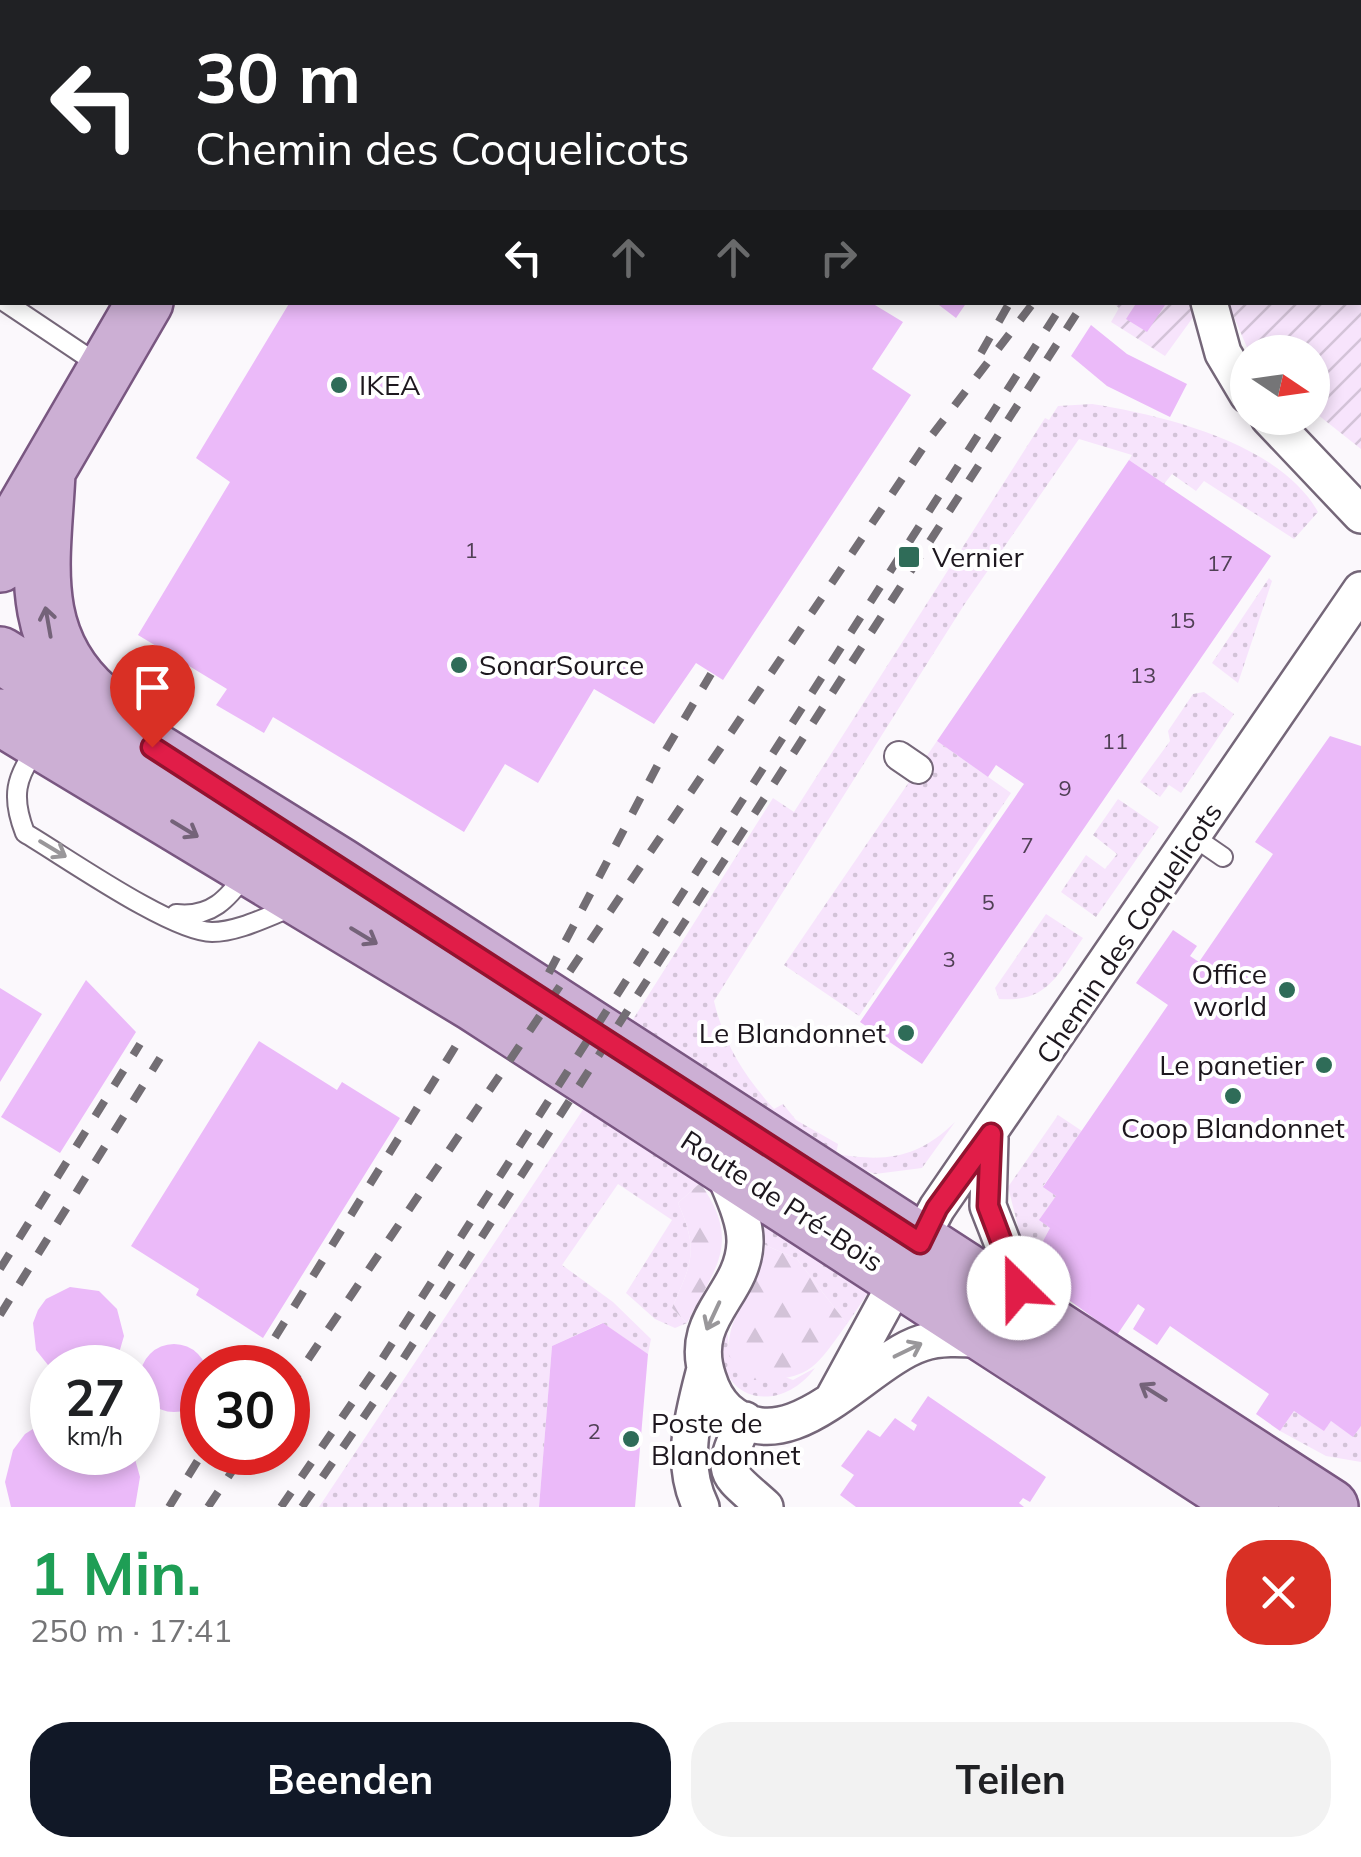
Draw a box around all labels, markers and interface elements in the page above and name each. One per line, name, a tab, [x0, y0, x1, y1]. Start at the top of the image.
text: 30 m	[195, 33, 361, 121]
icon: left	[30, 40, 160, 170]
text: Chemin des Coquelicots	[195, 120, 690, 176]
icon: left	[496, 230, 551, 285]
icon: ahead	[601, 230, 656, 285]
icon: ahead	[706, 230, 761, 285]
icon: right	[811, 230, 866, 285]
north arrow	[1230, 335, 1330, 435]
map controls	[1230, 335, 1330, 435]
place label: IKEA	[359, 367, 421, 402]
marker: IKEA	[328, 374, 350, 396]
house number: 1	[464, 536, 478, 564]
place label: Vernier	[932, 539, 1025, 574]
marker: Vernier	[896, 544, 922, 570]
house number: 17	[1207, 549, 1233, 577]
one-way arrow	[38, 606, 57, 639]
house number: 15	[1169, 606, 1195, 634]
pin	[110, 645, 195, 748]
place label: SonarSource	[479, 647, 644, 682]
marker: SonarSource	[448, 654, 470, 676]
icon: arrive	[125, 660, 180, 715]
house number: 13	[1130, 661, 1156, 689]
house number: 11	[1102, 727, 1128, 755]
house number: 9	[1058, 774, 1072, 802]
street label: Chemin des Coquelicots	[1028, 795, 1229, 1070]
one-way arrow	[170, 819, 199, 839]
house number: 7	[1020, 831, 1034, 859]
one-way arrow	[38, 839, 67, 859]
house number: 5	[981, 888, 995, 916]
one-way arrow	[349, 926, 378, 946]
house number: 3	[942, 945, 956, 973]
place label: Office world	[1191, 956, 1267, 1023]
marker: Office world	[1276, 979, 1298, 1001]
place label: Le Blandonnet	[699, 1015, 886, 1050]
marker: Le Blandonnet	[895, 1022, 917, 1044]
place label: Le panetier	[1159, 1047, 1305, 1082]
marker: Le panetier	[1313, 1054, 1335, 1076]
marker: Coop Blandonnet	[1222, 1085, 1244, 1107]
place label: Coop Blandonnet	[1121, 1110, 1345, 1145]
street label: Route de Pré-Bois	[675, 1122, 890, 1279]
position arrow	[967, 1236, 1071, 1340]
one-way arrow	[703, 1300, 721, 1330]
one-way arrow	[892, 1339, 922, 1358]
speed limit sign: 30	[180, 1345, 310, 1475]
text: 27	[65, 1366, 125, 1429]
one-way arrow	[1139, 1381, 1168, 1402]
place label: Poste de Blandonnet	[651, 1405, 801, 1472]
house number: 2	[587, 1417, 601, 1445]
text: km/h	[67, 1420, 123, 1451]
marker: Poste de Blandonnet	[620, 1428, 642, 1450]
text: 1 Min.	[30, 1535, 201, 1610]
button: close	[1226, 1540, 1331, 1645]
text: 250 m · 17:41	[30, 1610, 232, 1650]
button: Beenden	[30, 1722, 671, 1837]
button: Teilen	[691, 1722, 1331, 1837]

